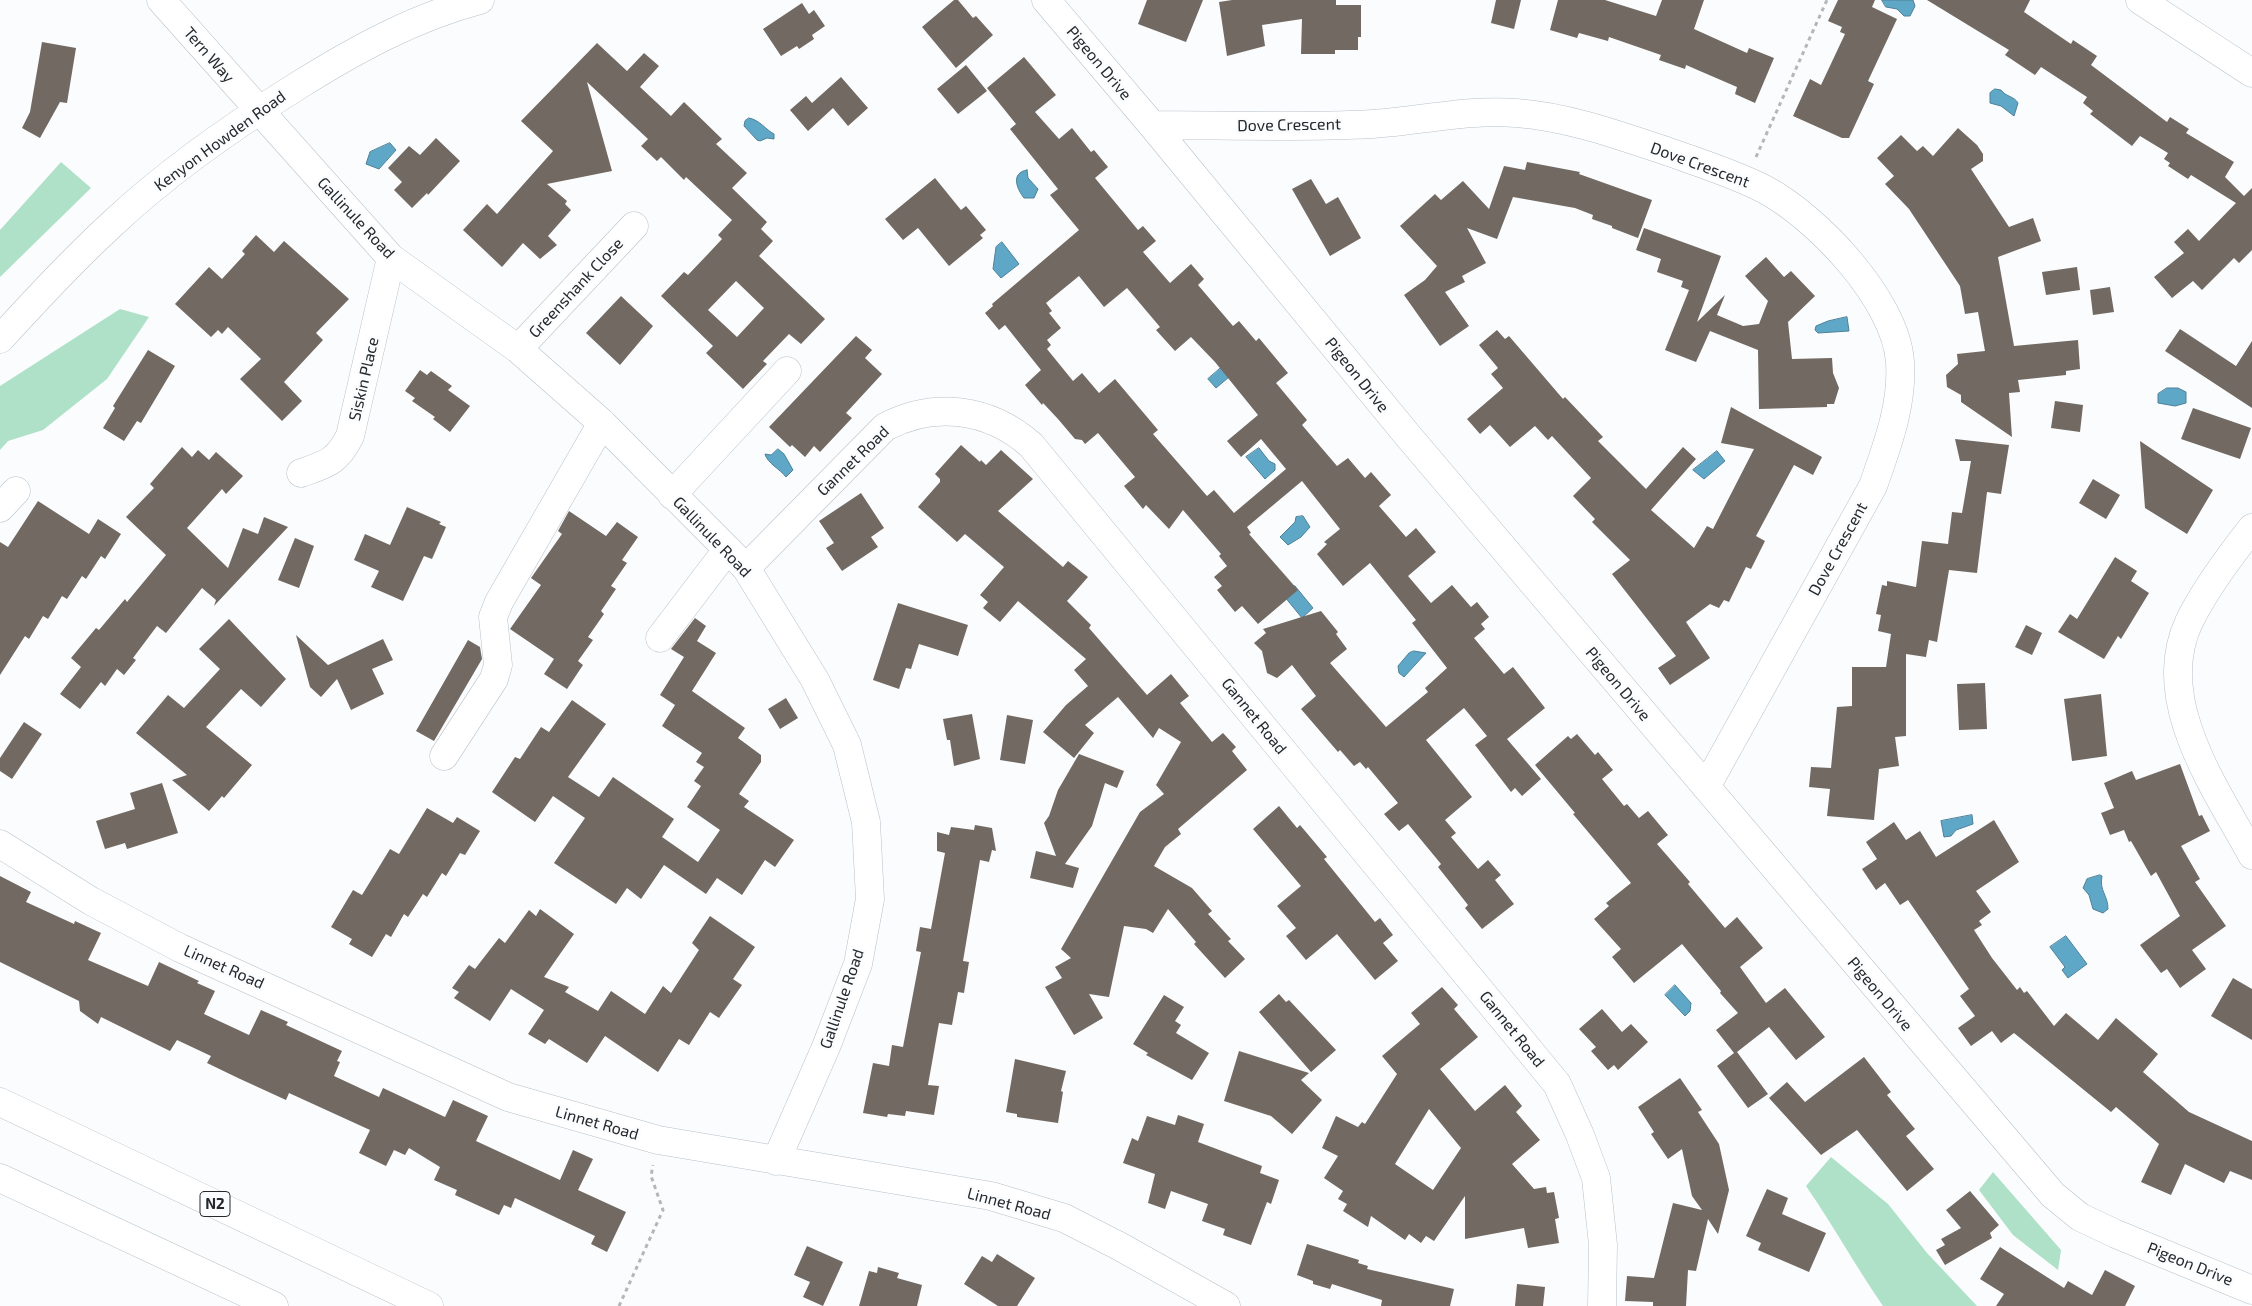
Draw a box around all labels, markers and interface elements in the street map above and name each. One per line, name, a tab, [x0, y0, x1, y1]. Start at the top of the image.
street label: Pigeon Drive	[1062, 22, 1136, 104]
street label: Tern Way	[180, 23, 238, 87]
street label: Kenyon Howden Road	[151, 87, 289, 195]
street label: Dove Crescent	[1237, 114, 1341, 136]
street label: Dove Crescent	[1648, 138, 1752, 192]
street label: Gallinule Road	[313, 173, 399, 263]
street label: Greenshank Close	[525, 234, 627, 342]
street label: Pigeon Drive	[1321, 334, 1393, 416]
street label: Siskin Place	[345, 335, 383, 423]
street label: Gannet Road	[813, 422, 893, 500]
street label: Gallinule Road	[669, 493, 755, 581]
street label: Dove Crescent	[1804, 499, 1872, 599]
street label: Pigeon Drive	[1581, 643, 1655, 725]
street label: Gannet Road	[1217, 674, 1291, 758]
street label: Linnet Road	[181, 941, 267, 993]
street label: Gallinule Road	[816, 946, 868, 1052]
street label: Pigeon Drive	[1843, 953, 1917, 1035]
street label: Gannet Road	[1475, 987, 1549, 1071]
street label: Linnet Road	[553, 1102, 641, 1144]
street label: Linnet Road	[965, 1184, 1053, 1224]
road number: N2	[200, 1192, 230, 1216]
street label: Pigeon Drive	[2144, 1238, 2236, 1290]

